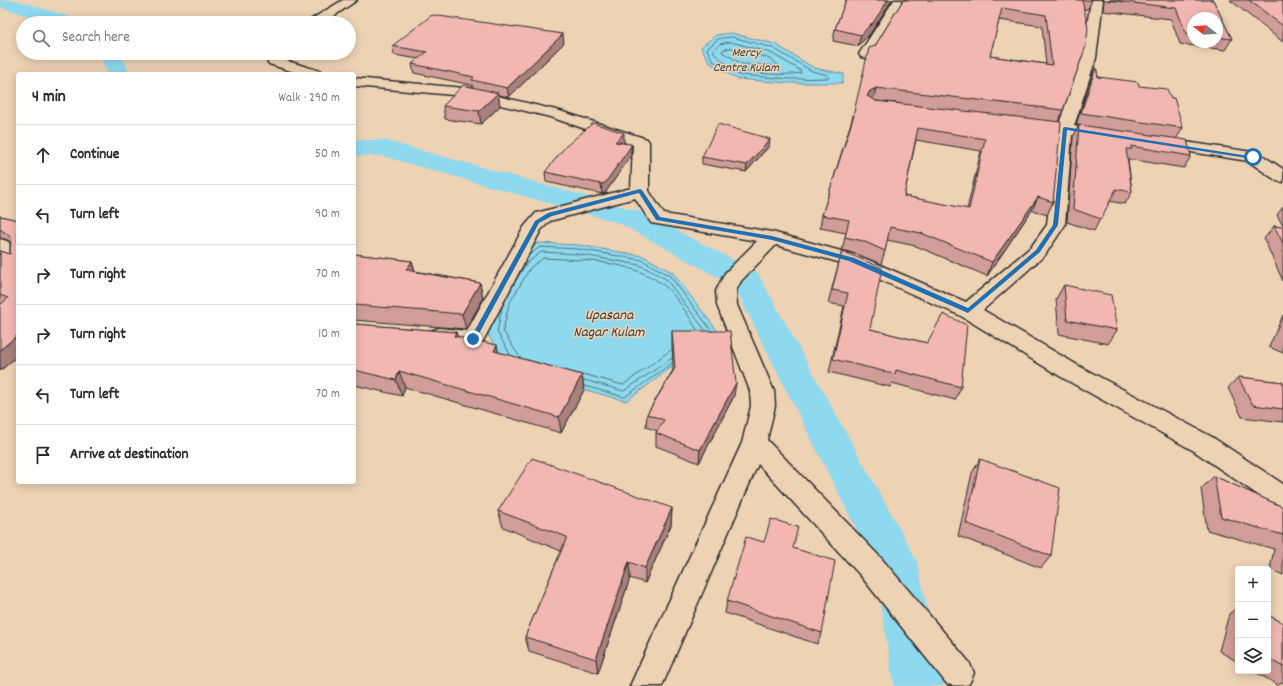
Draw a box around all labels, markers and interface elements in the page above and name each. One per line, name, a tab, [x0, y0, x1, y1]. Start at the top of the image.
north arrow	[1187, 12, 1223, 48]
search box	[16, 16, 356, 60]
icon: search	[30, 27, 52, 49]
text: Search here	[62, 27, 130, 49]
water label: Mercy Centre Kulam	[713, 44, 780, 78]
text: 4 min	[32, 86, 66, 110]
text: Walk · 290 m	[278, 89, 340, 108]
icon: ahead	[32, 144, 54, 166]
text: Continue	[70, 144, 119, 166]
text: 50 m	[315, 145, 340, 164]
route start	[1244, 148, 1262, 166]
icon: left	[32, 204, 54, 226]
text: Turn left	[70, 204, 119, 226]
text: 90 m	[315, 205, 340, 224]
icon: right	[32, 264, 54, 286]
text: Turn right	[70, 264, 126, 286]
text: 70 m	[316, 265, 340, 284]
water label: Upasana Nagar Kulam	[573, 305, 645, 344]
icon: right	[32, 324, 54, 346]
text: Turn right	[70, 324, 126, 346]
text: 10 m	[318, 325, 340, 344]
route end	[464, 330, 482, 348]
icon: left	[32, 384, 54, 406]
text: Turn left	[70, 384, 119, 406]
text: 70 m	[316, 385, 340, 404]
icon: arrive	[32, 444, 54, 466]
text: Arrive at destination	[70, 444, 188, 466]
map controls	[1235, 566, 1271, 674]
button: +	[1235, 566, 1271, 602]
button: −	[1235, 602, 1271, 638]
button: layers	[1235, 638, 1271, 674]

